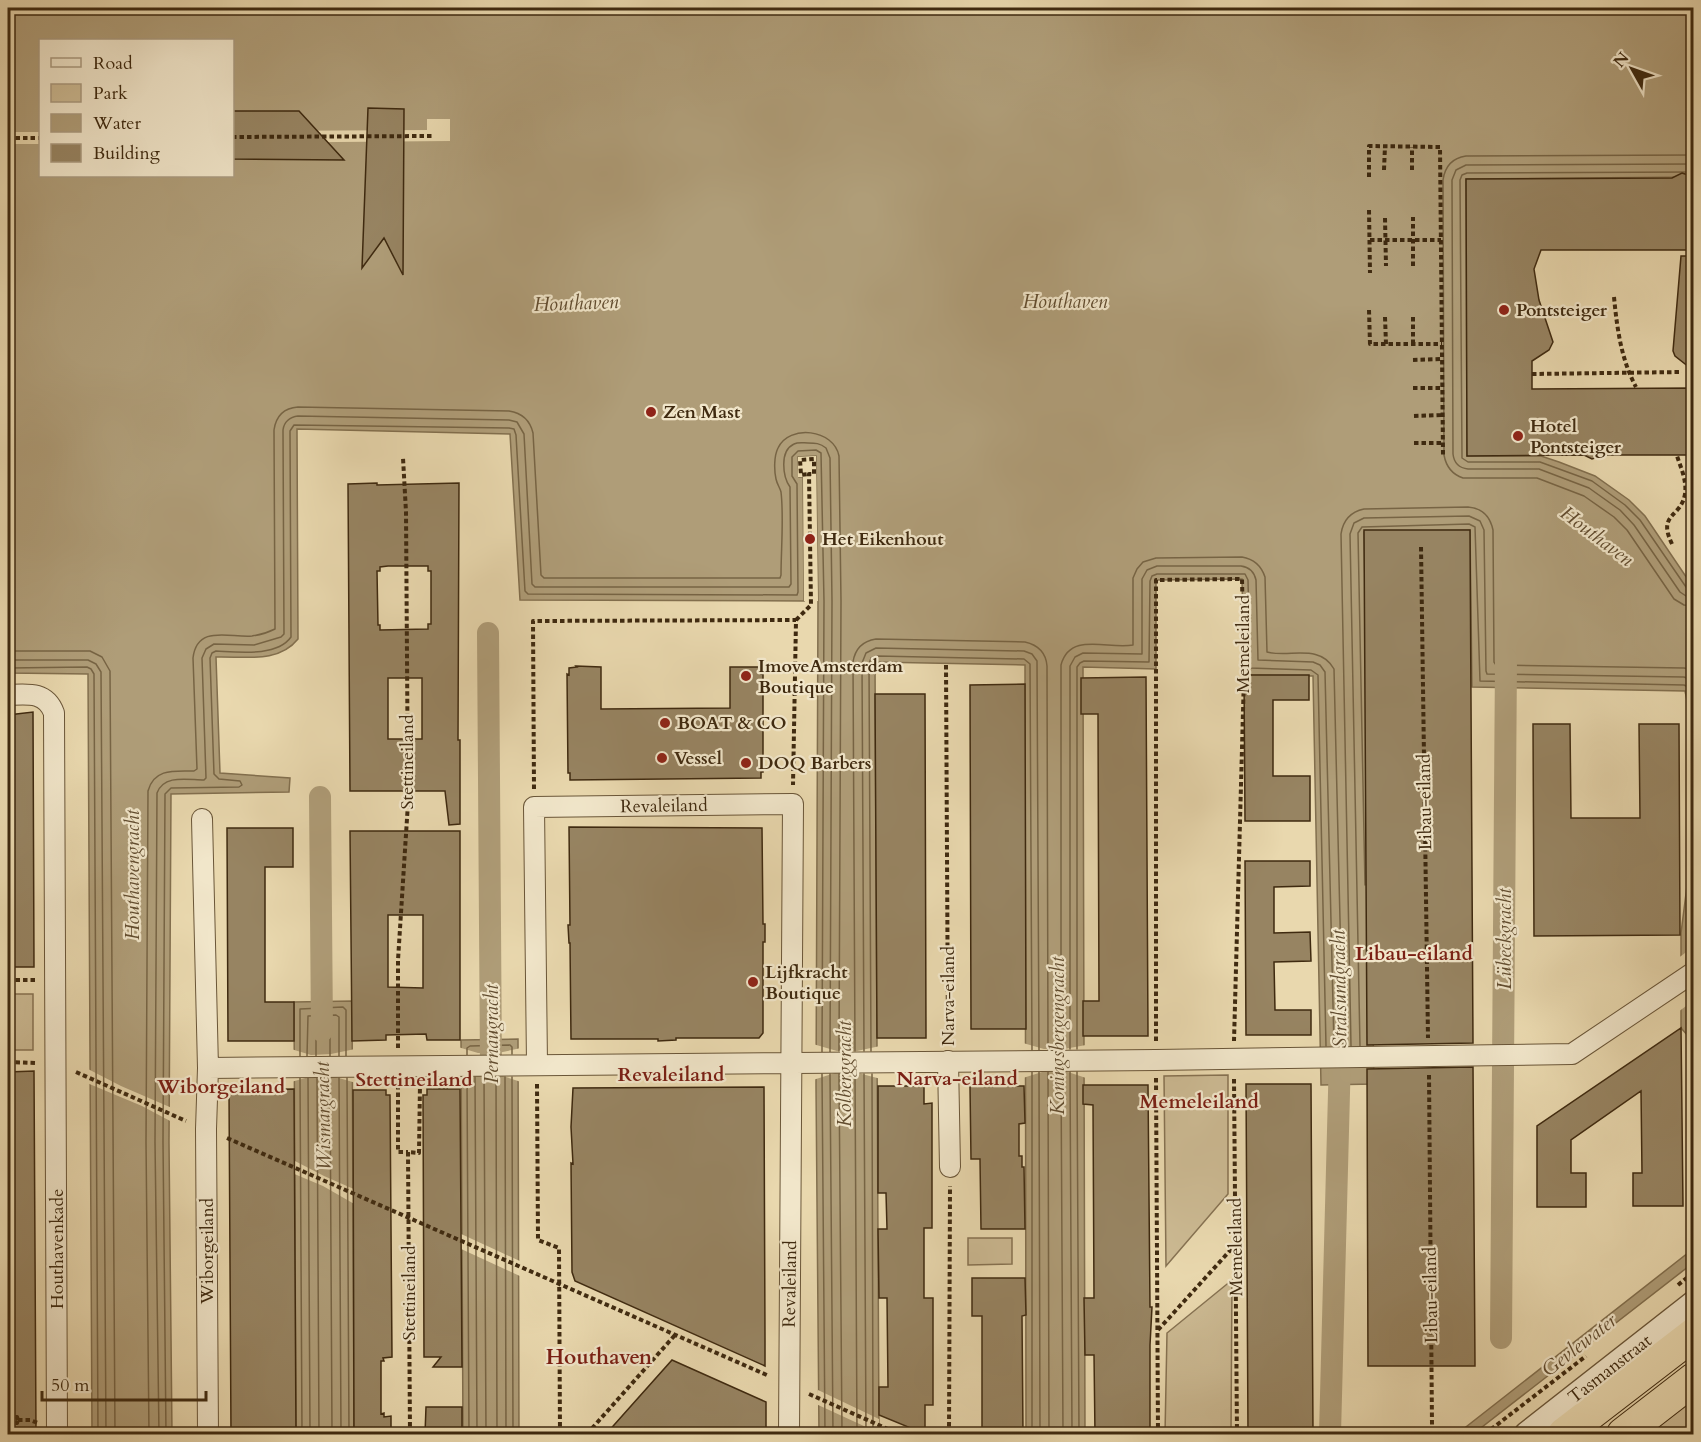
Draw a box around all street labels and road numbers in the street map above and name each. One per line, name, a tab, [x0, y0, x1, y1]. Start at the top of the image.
street label: Memeleiland	[1231, 594, 1256, 693]
street label: Stettineiland	[395, 714, 420, 809]
street label: Libau-eiland	[1412, 753, 1438, 851]
street label: Revaleiland	[620, 793, 708, 819]
street label: Narva-eiland	[936, 946, 961, 1046]
street label: Houthavenkade	[45, 1189, 70, 1309]
street label: Wiborgeiland	[195, 1197, 220, 1305]
street label: Memeleiland	[1223, 1197, 1249, 1296]
street label: Revaleiland	[777, 1240, 803, 1328]
street label: Stettineiland	[397, 1245, 422, 1340]
street label: Libau-eiland	[1418, 1246, 1444, 1344]
street label: Tasmanstraat	[1563, 1328, 1657, 1410]

